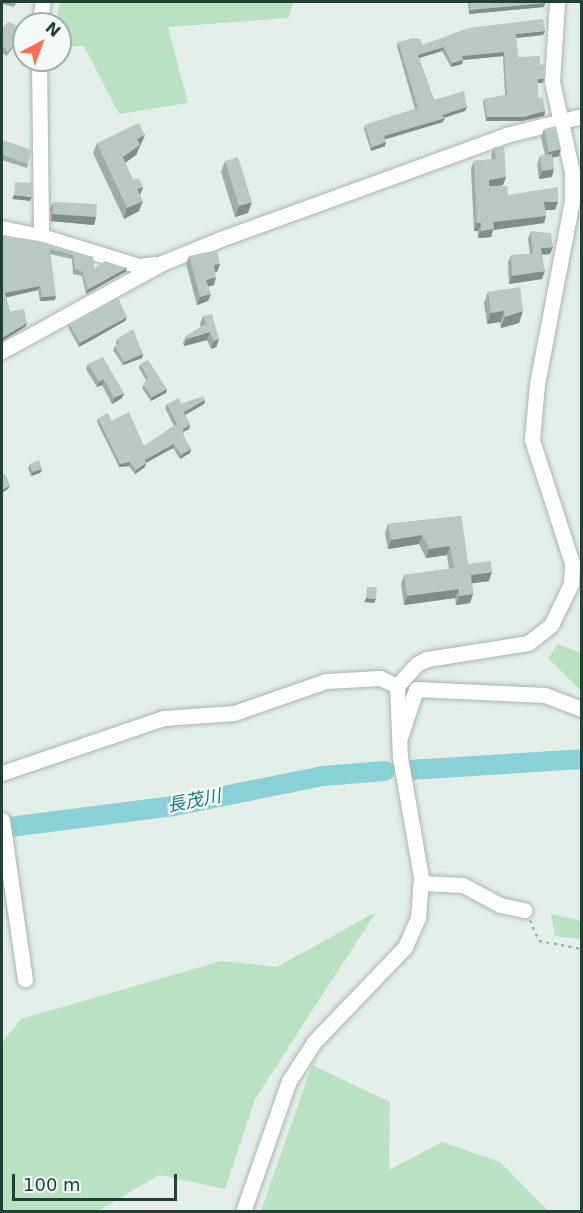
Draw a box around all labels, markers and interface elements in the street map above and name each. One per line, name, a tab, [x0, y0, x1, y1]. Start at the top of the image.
north arrow	[12, 12, 72, 72]
text: N	[42, 18, 64, 41]
water label: 長茂川	[165, 785, 223, 817]
scale bar	[15, 1162, 180, 1200]
text: 100 m	[23, 1174, 81, 1195]

